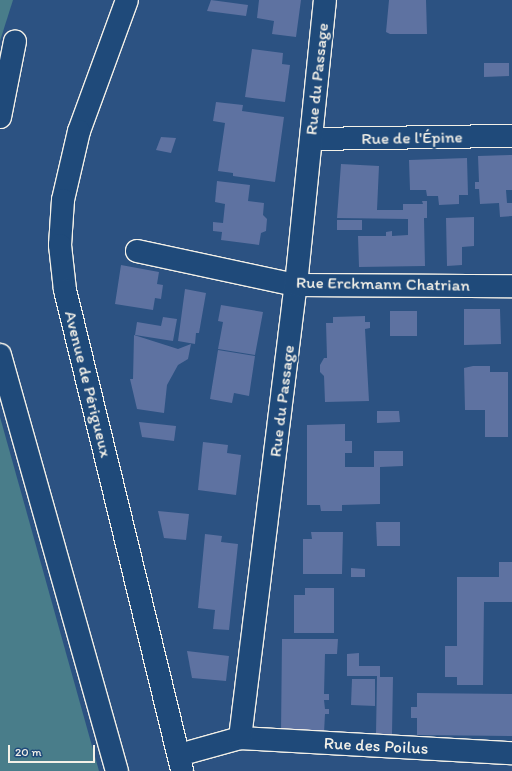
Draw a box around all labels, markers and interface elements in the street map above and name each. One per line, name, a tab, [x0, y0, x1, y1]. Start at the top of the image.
street label: Rue du Passage	[301, 22, 333, 136]
street label: Rue de l'Épine	[362, 127, 462, 149]
street label: Rue Erckmann Chatrian	[296, 272, 470, 296]
street label: Avenue de Périgueux	[60, 308, 116, 460]
street label: Rue du Passage	[265, 344, 299, 458]
street label: Rue des Poilus	[323, 733, 429, 759]
scale bar	[10, 737, 97, 763]
text: 20 m	[15, 745, 42, 759]

